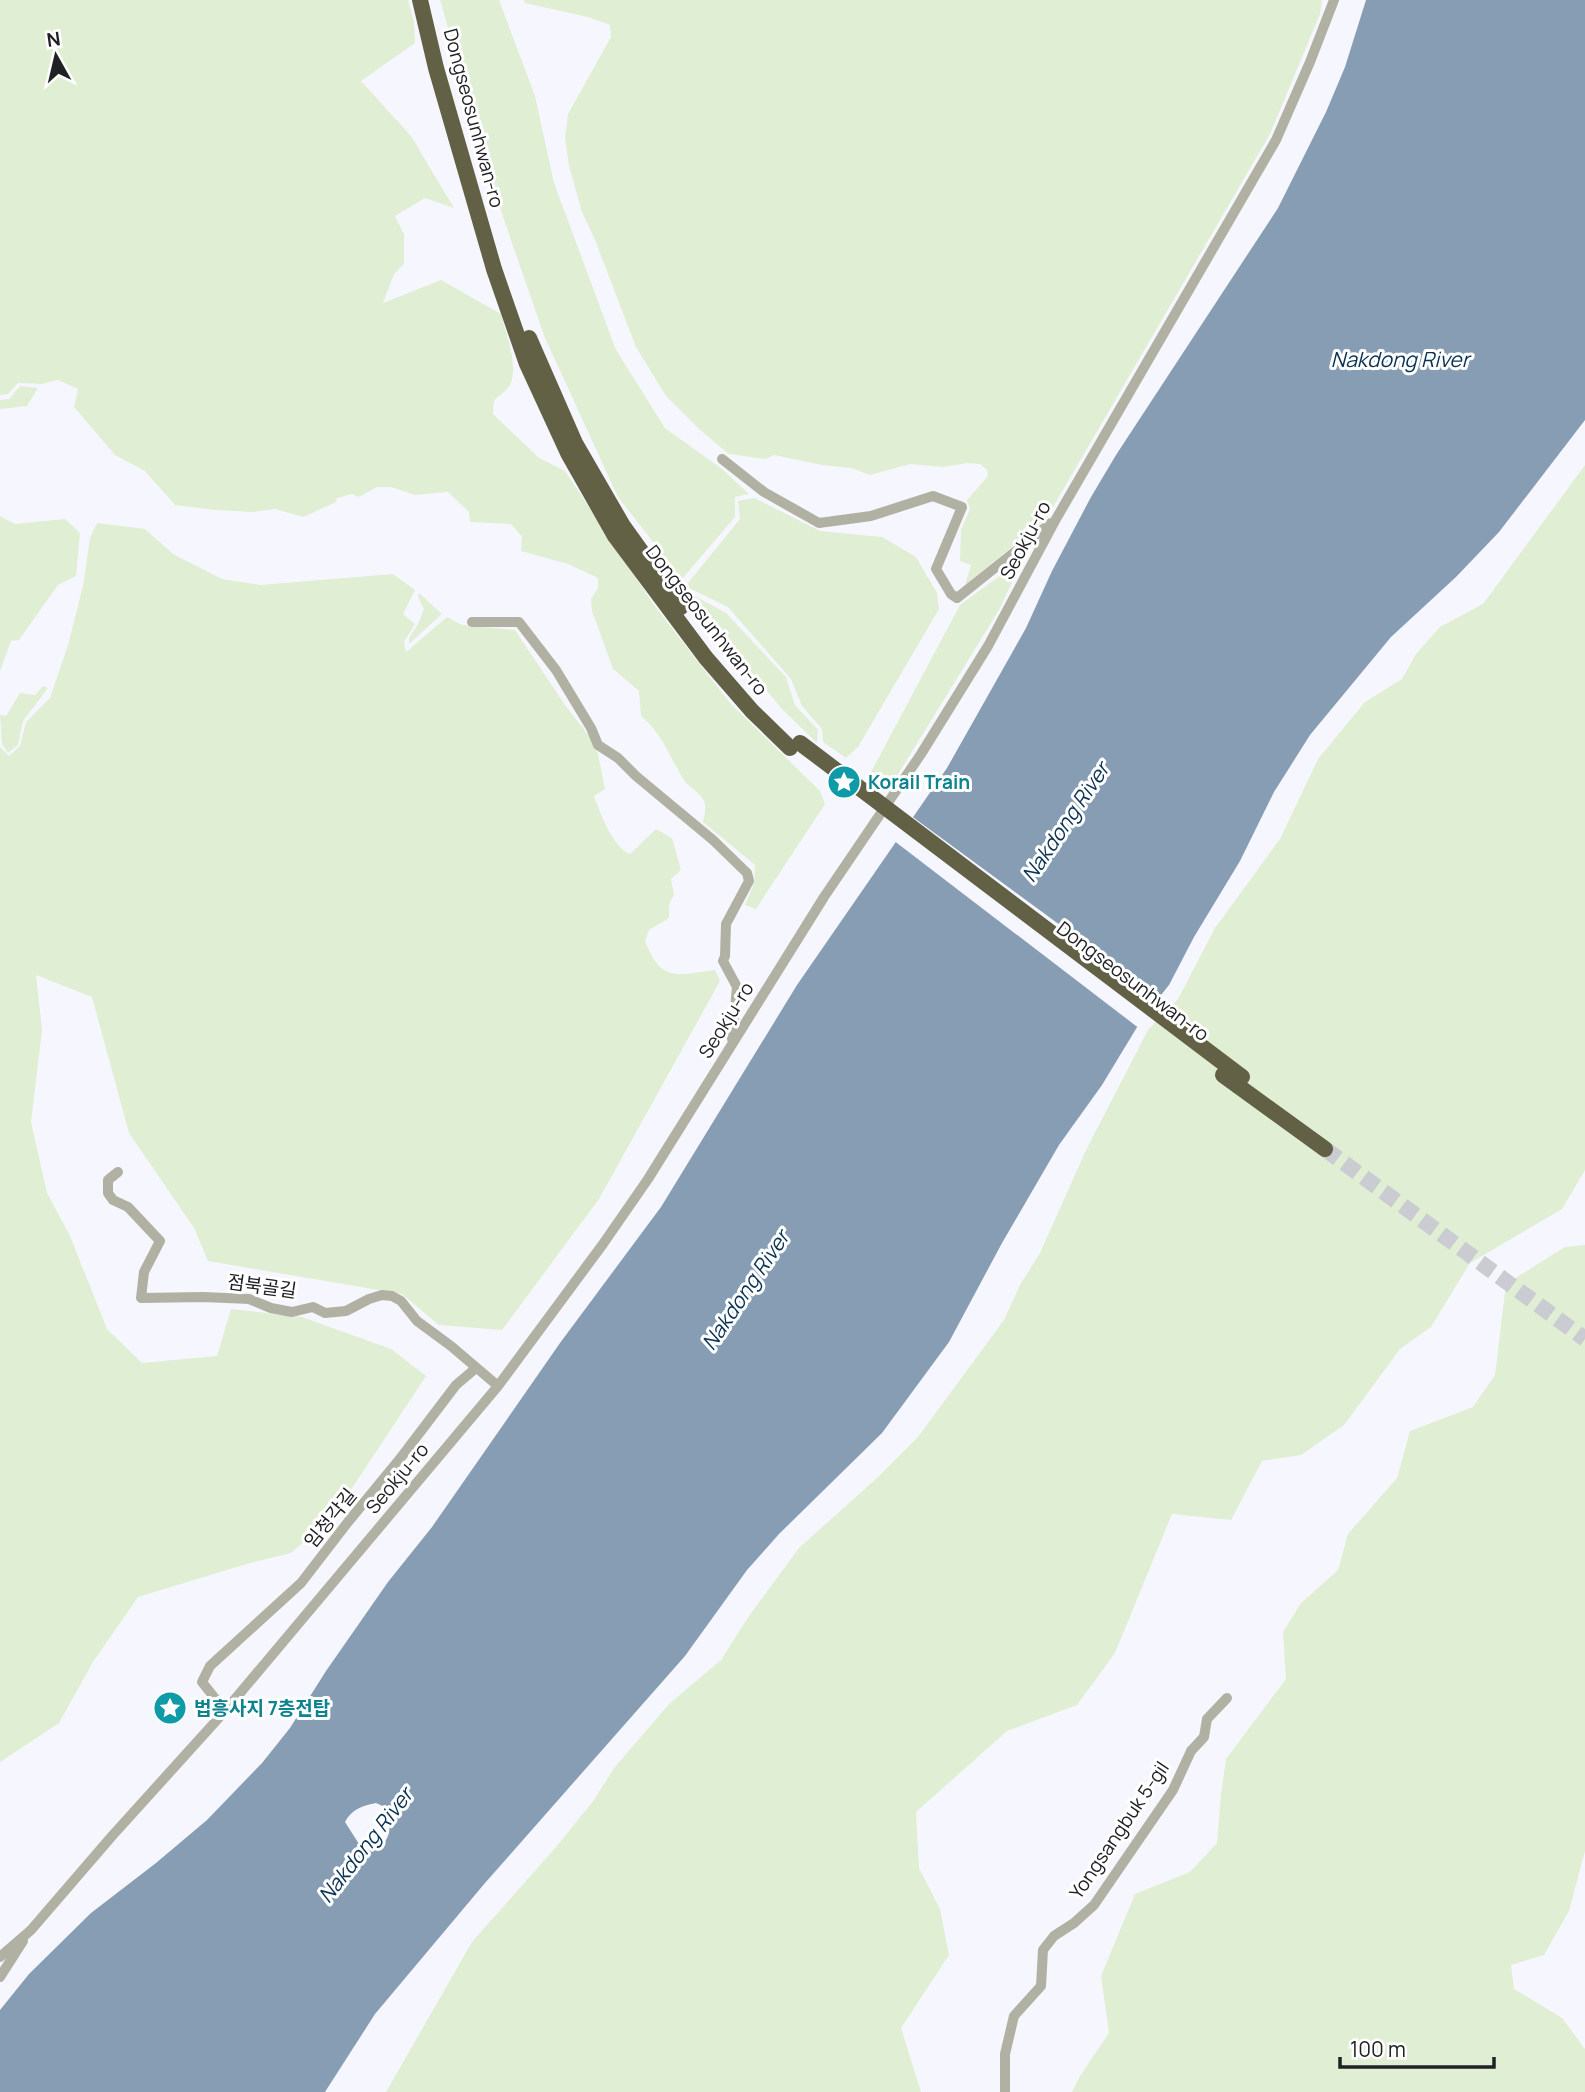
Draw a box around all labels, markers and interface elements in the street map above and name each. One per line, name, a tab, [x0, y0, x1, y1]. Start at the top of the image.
north arrow	[21, 21, 91, 91]
text: N	[45, 25, 62, 53]
street label: Dongseosunhwan-ro	[438, 26, 510, 210]
water label: Nakdong River	[1331, 345, 1472, 373]
street label: Seokju-ro	[993, 496, 1057, 584]
street label: Dongseosunhwan-ro	[640, 539, 774, 701]
water label: Nakdong River	[1015, 755, 1117, 887]
place icon: Korail Train	[825, 763, 863, 801]
place label: Korail Train	[868, 769, 970, 795]
street label: Dongseosunhwan-ro	[1052, 915, 1214, 1047]
street label: Seokju-ro	[692, 977, 760, 1063]
water label: Nakdong River	[695, 1223, 797, 1355]
street label: 점북골길	[226, 1268, 298, 1304]
street label: Seokju-ro	[360, 1437, 434, 1519]
street label: 임청각길	[298, 1483, 362, 1553]
place icon: 법흥사지 7층전탑	[151, 1689, 189, 1727]
place label: 법흥사지 7층전탑	[194, 1695, 330, 1721]
street label: Yongsangbuk 5-gil	[1063, 1756, 1175, 1904]
water label: Nakdong River	[311, 1780, 420, 1908]
scale bar	[1340, 2025, 1494, 2070]
text: 100 m	[1350, 2035, 1406, 2063]

